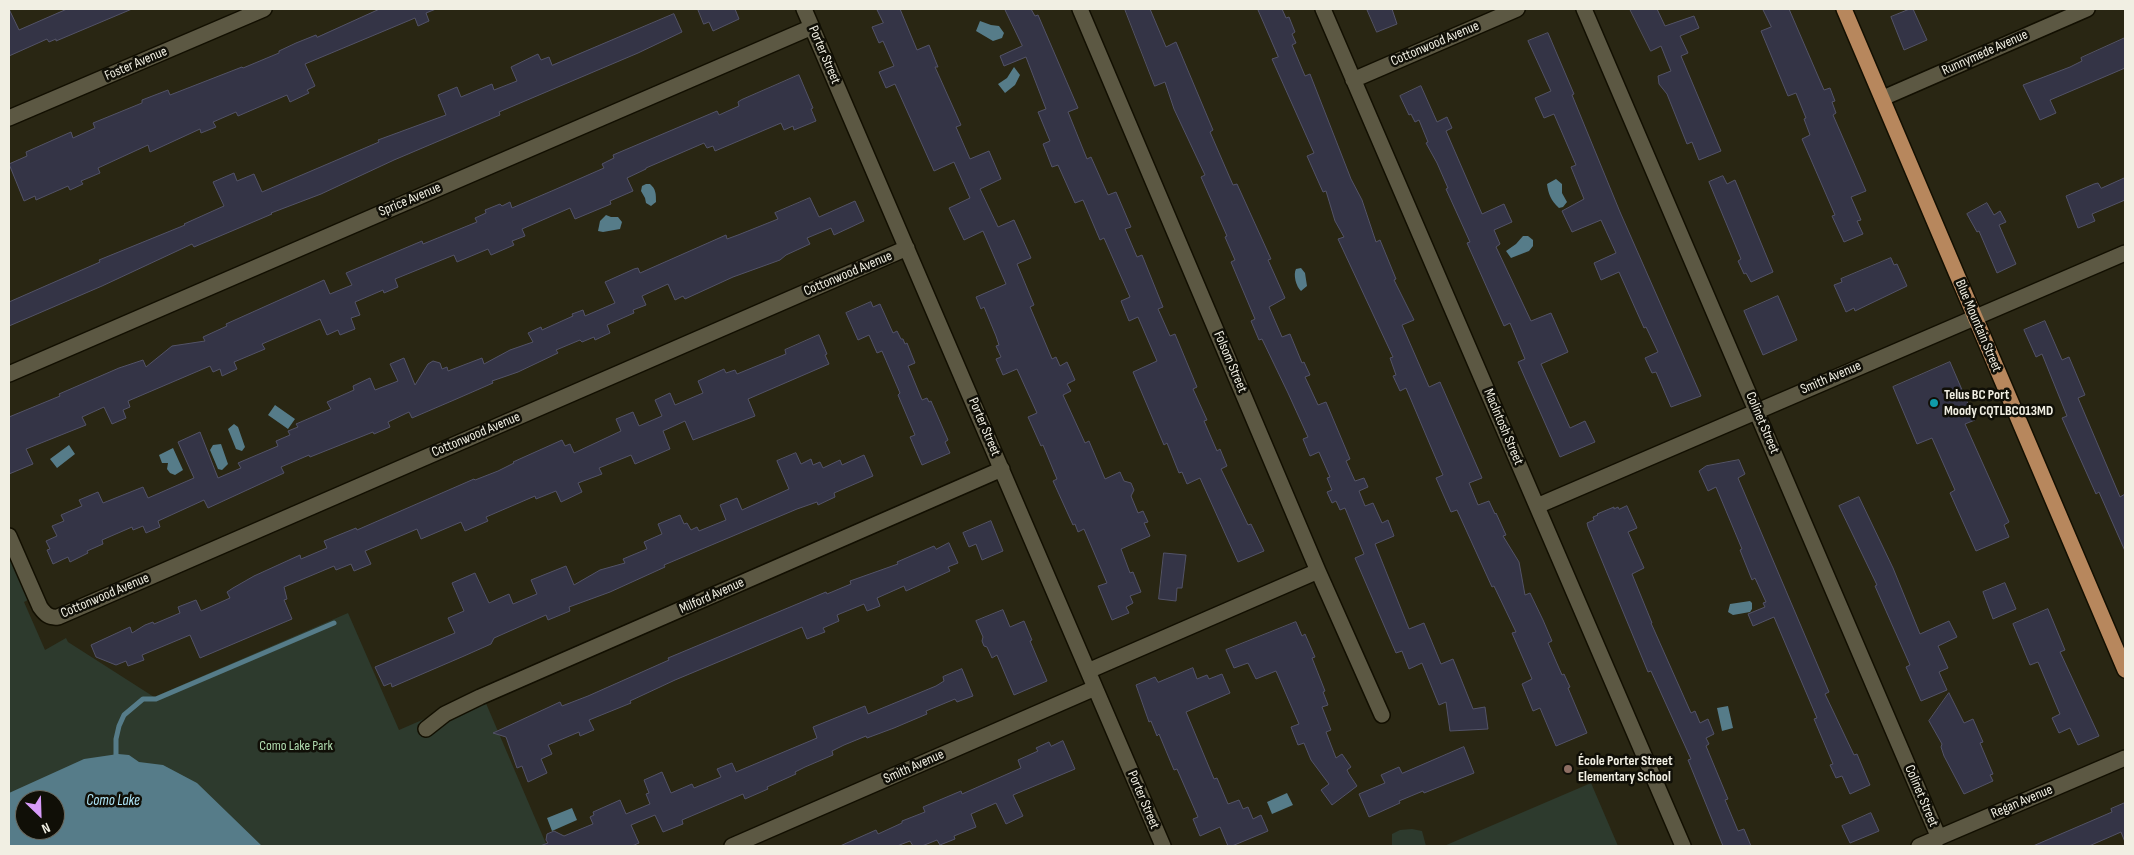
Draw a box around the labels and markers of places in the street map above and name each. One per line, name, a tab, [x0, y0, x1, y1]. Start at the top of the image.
place label: Telus BC Port Moody CQTLBC013MD	[1944, 387, 2053, 420]
marker: Telus BC Port Moody CQTLBC013MD	[1928, 397, 1940, 409]
place label: École Porter Street Elementary School	[1578, 753, 1673, 786]
marker: École Porter Street Elementary School	[1562, 763, 1574, 775]

